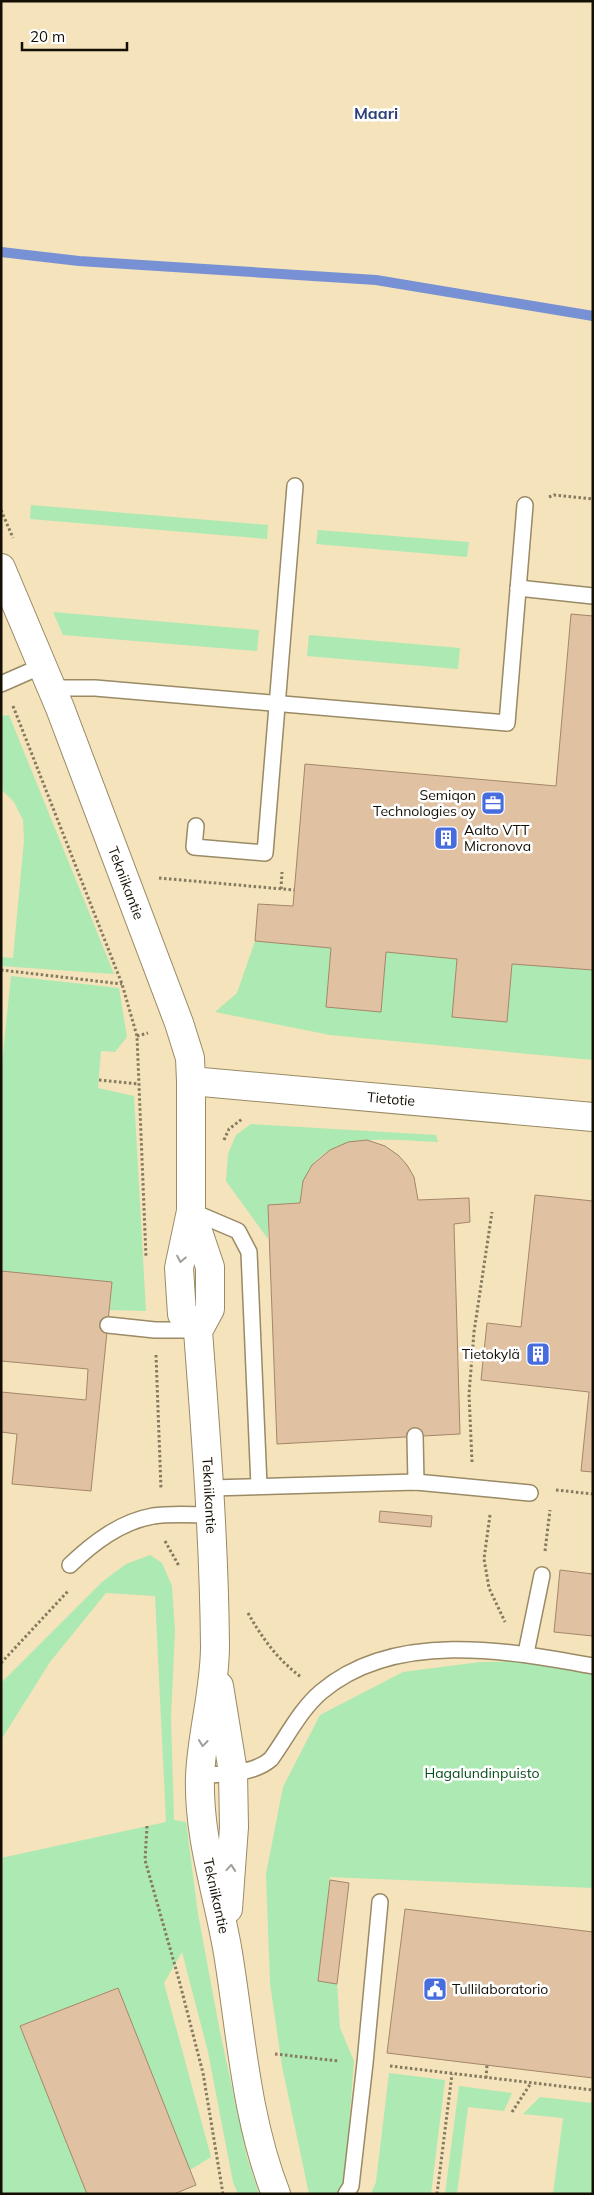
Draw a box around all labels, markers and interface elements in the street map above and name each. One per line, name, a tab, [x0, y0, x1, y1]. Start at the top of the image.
scale bar	[22, 20, 128, 52]
text: 20 m	[30, 27, 65, 46]
district label: Maari	[354, 103, 398, 123]
place label: Semiqon Technologies oy	[373, 786, 477, 820]
office icon: Semiqon Technologies oy	[480, 790, 506, 816]
place label: Aalto VTT Micronova	[464, 821, 531, 855]
building icon: Aalto VTT Micronova	[433, 825, 459, 851]
street label: Tekniikantie	[104, 844, 148, 922]
street label: Tietotie	[366, 1088, 416, 1110]
one-way arrow	[177, 1255, 187, 1264]
building icon: Tietokylä	[525, 1341, 551, 1367]
place label: Tietokylä	[462, 1345, 520, 1363]
street label: Tekniikantie	[198, 1456, 221, 1534]
one-way arrow	[198, 1739, 209, 1747]
park label: Hagalundinpuisto	[424, 1764, 540, 1782]
street label: Tekniikantie	[199, 1857, 233, 1935]
one-way arrow	[225, 1864, 236, 1872]
public building icon: Tullilaboratorio	[422, 1976, 448, 2002]
place label: Tullilaboratorio	[452, 1980, 548, 1998]

